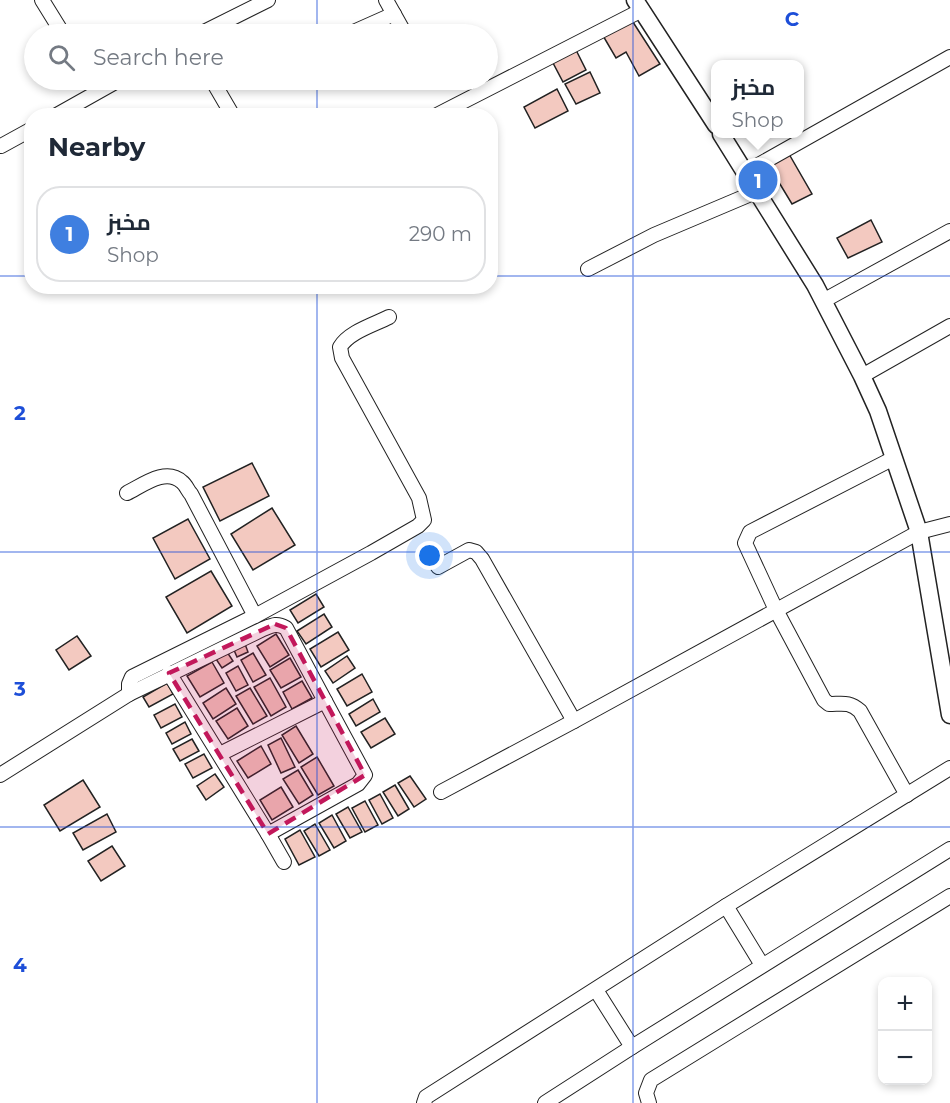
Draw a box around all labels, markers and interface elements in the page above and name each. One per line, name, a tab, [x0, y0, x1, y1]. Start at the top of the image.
text: C	[785, 7, 800, 31]
search box	[24, 24, 498, 90]
icon: search	[45, 41, 78, 74]
text: Search here	[93, 44, 224, 71]
popup	[711, 60, 804, 138]
text: مخبز	[732, 74, 775, 101]
text: Shop	[732, 108, 783, 132]
text: Nearby	[48, 131, 145, 163]
pin: 1	[738, 158, 777, 202]
text: مخبز	[107, 209, 151, 236]
text: 1	[66, 222, 73, 246]
text: 290 m	[409, 222, 472, 246]
text: Shop	[107, 243, 159, 267]
text: 2	[14, 401, 26, 425]
your location	[415, 541, 444, 570]
text: 3	[13, 677, 26, 701]
text: 4	[13, 953, 27, 977]
map controls	[878, 977, 932, 1085]
button: +	[878, 977, 932, 1031]
button: −	[878, 1031, 932, 1085]

